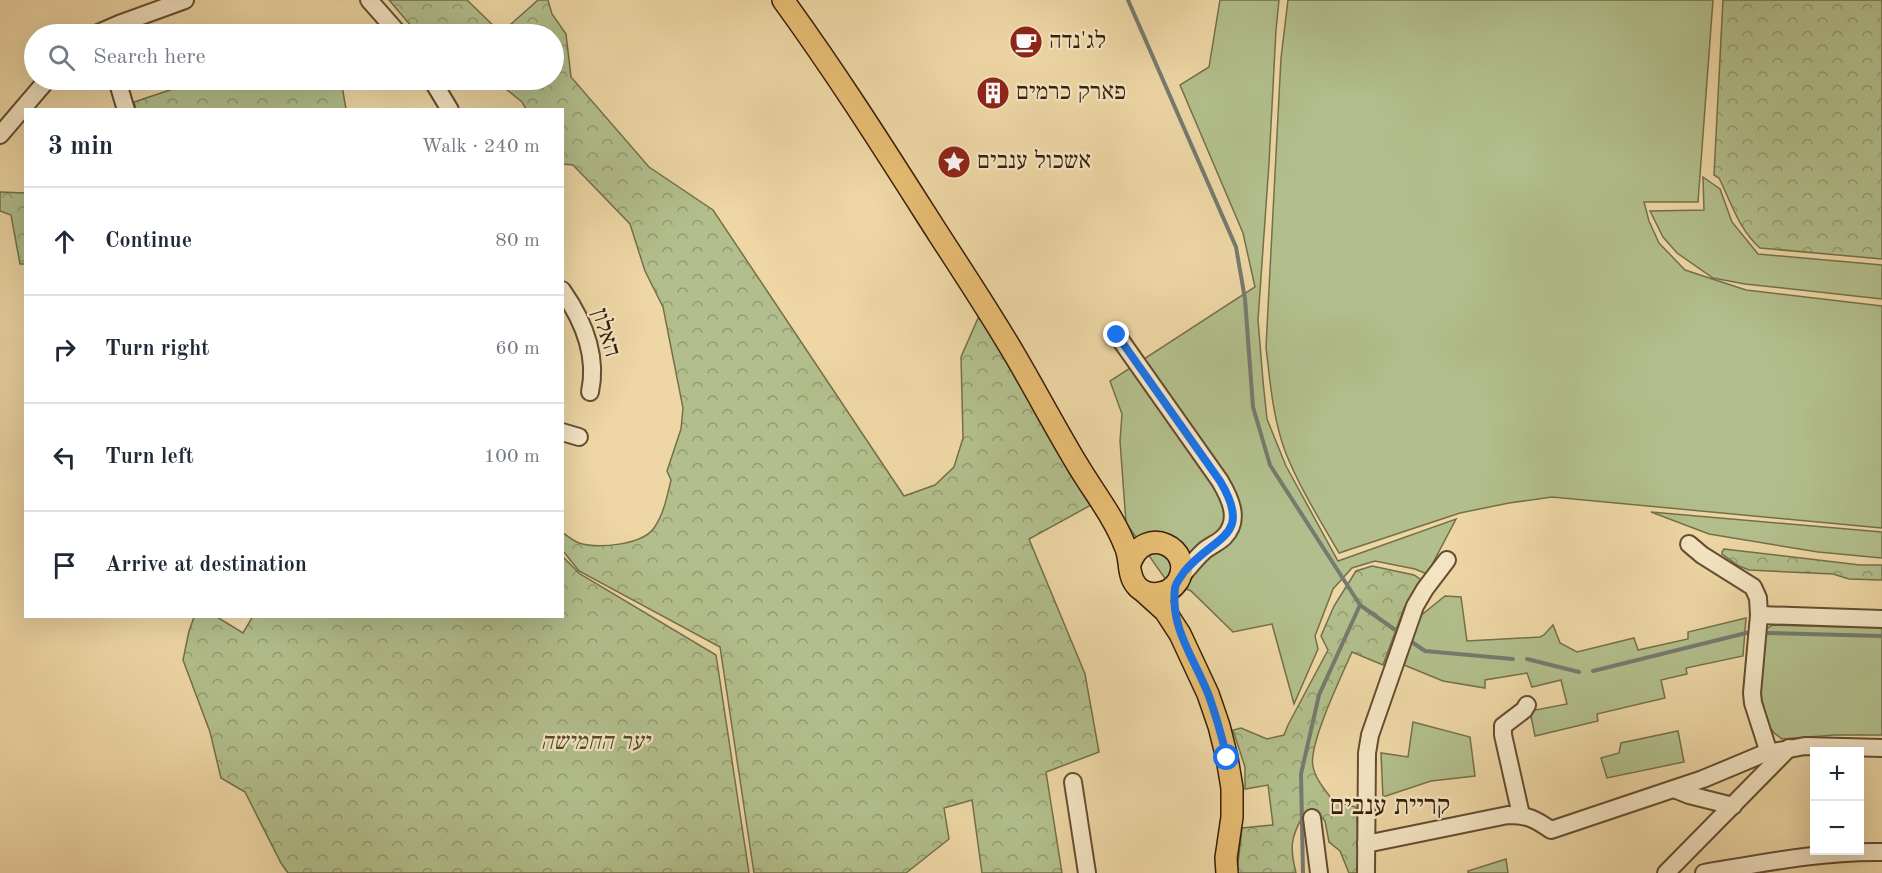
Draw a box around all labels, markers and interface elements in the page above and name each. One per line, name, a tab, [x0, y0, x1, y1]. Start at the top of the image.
search box	[24, 24, 564, 90]
cafe icon: לג'נדה	[1008, 24, 1044, 60]
place label: לג'נדה	[1049, 28, 1106, 54]
icon: search	[45, 41, 78, 74]
text: Search here	[93, 46, 206, 68]
building icon: פארק כרמים	[975, 75, 1011, 111]
place label: פארק כרמים	[1016, 81, 1126, 105]
text: 3 min	[48, 134, 113, 160]
text: Walk · 240 m	[421, 137, 540, 157]
place icon: אשכול ענבים	[936, 144, 972, 180]
place label: אשכול ענבים	[977, 148, 1091, 174]
icon: ahead	[48, 225, 81, 258]
text: Continue	[105, 230, 192, 252]
text: 80 m	[495, 231, 540, 251]
street label: האלון	[586, 305, 626, 360]
route end	[1103, 321, 1129, 347]
icon: right	[48, 333, 81, 366]
text: Turn right	[105, 338, 209, 360]
text: 60 m	[495, 339, 540, 359]
icon: left	[48, 441, 81, 474]
text: Turn left	[105, 446, 194, 468]
text: 100 m	[484, 447, 540, 467]
icon: arrive	[48, 549, 81, 582]
text: Arrive at destination	[105, 554, 307, 576]
park label: יער החמישה	[541, 731, 652, 755]
route start	[1213, 744, 1239, 770]
map controls	[1810, 747, 1864, 855]
button: +	[1810, 747, 1864, 801]
district label: קריית ענבים	[1330, 793, 1450, 820]
button: −	[1810, 801, 1864, 855]

